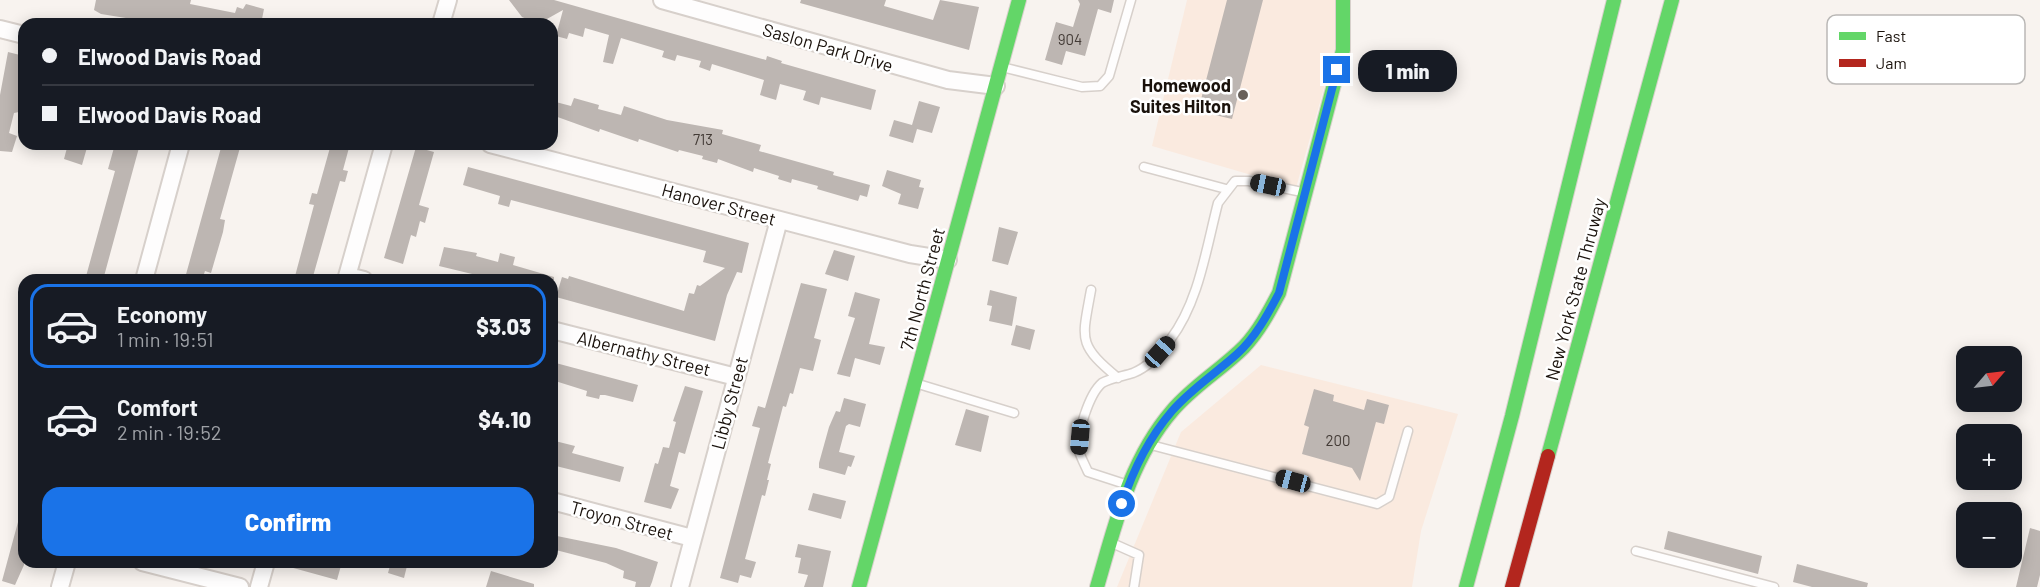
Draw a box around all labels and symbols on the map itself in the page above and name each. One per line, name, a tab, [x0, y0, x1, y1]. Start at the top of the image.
legend	[1827, 15, 2025, 84]
street label: Saslon Park Drive	[760, 18, 896, 76]
text: Fast	[1876, 26, 1906, 45]
house number: 904	[1058, 30, 1082, 48]
callout: 1 min	[1358, 49, 1457, 91]
text: Jam	[1876, 53, 1907, 72]
route end	[1323, 56, 1350, 83]
place label: Homewood Suites Hilton	[1130, 74, 1231, 117]
marker: Homewood Suites Hilton	[1236, 88, 1250, 102]
house number: 713	[693, 130, 713, 148]
car	[1249, 172, 1287, 198]
street label: Hanover Street	[660, 178, 778, 230]
street label: New York State Thruway	[1540, 195, 1610, 383]
street label: 7th North Street	[895, 225, 949, 353]
street label: Albernathy Street	[575, 326, 713, 380]
car	[1141, 333, 1179, 371]
north arrow	[1956, 346, 2022, 412]
street label: Libby Street	[706, 354, 752, 452]
car	[1069, 418, 1091, 456]
house number: 200	[1326, 431, 1351, 449]
car	[1273, 468, 1313, 494]
route start	[1108, 490, 1135, 517]
street label: Troyon Street	[568, 496, 676, 544]

